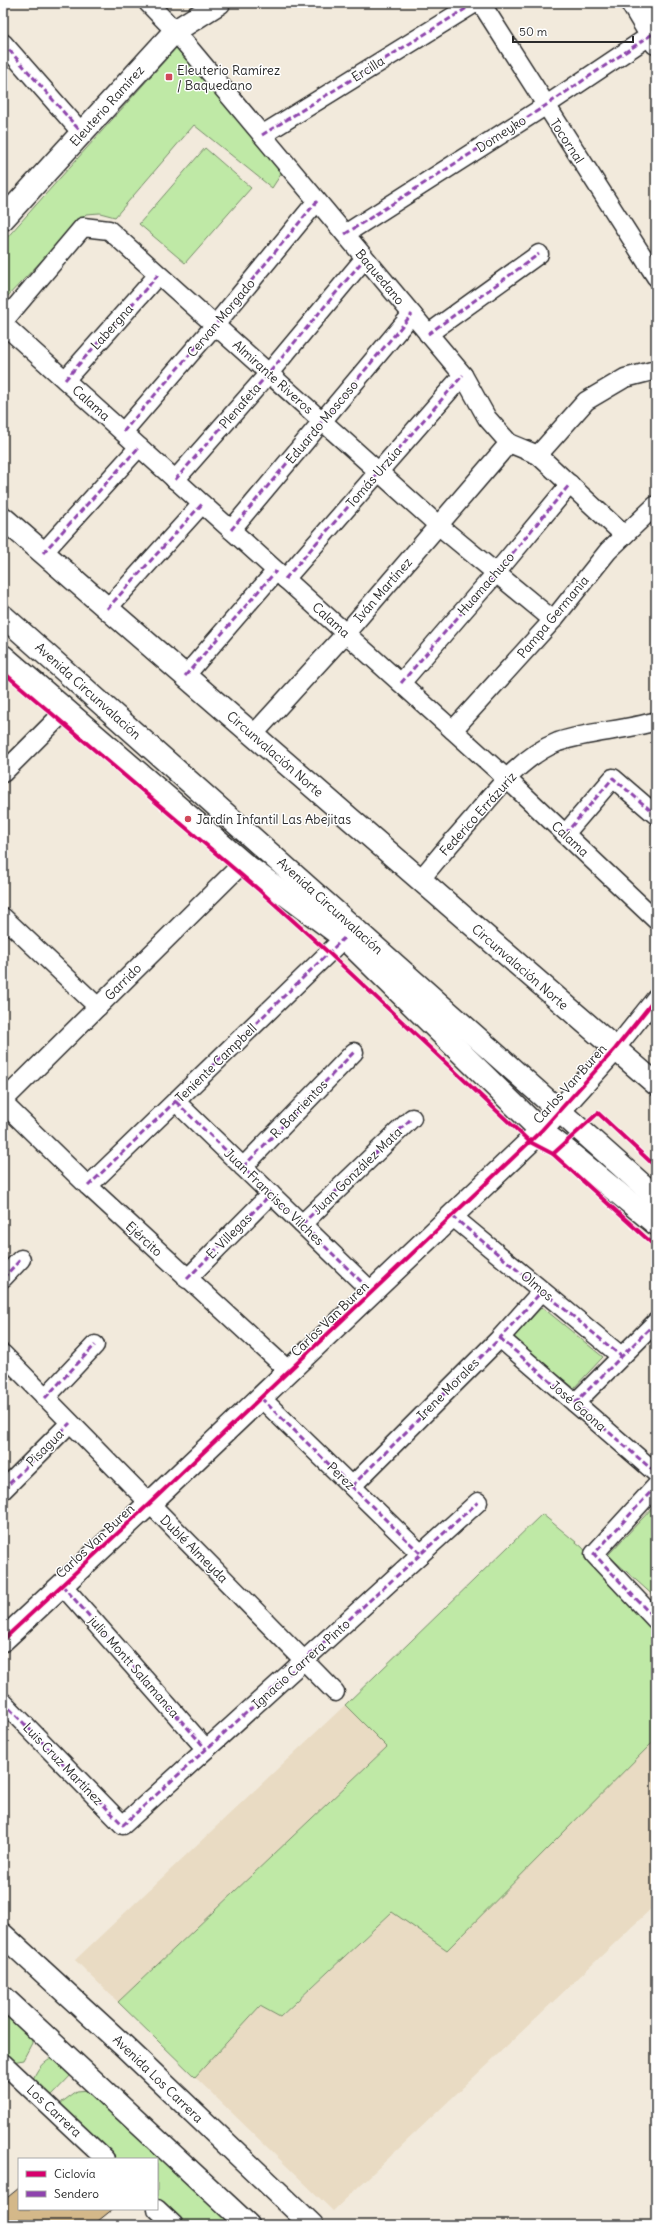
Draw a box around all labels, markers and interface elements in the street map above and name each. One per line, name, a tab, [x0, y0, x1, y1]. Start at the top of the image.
scale bar	[513, 18, 633, 44]
text: 50 m	[519, 24, 548, 39]
street label: Ercilla	[348, 52, 388, 86]
street label: Eleuterio Ramírez	[66, 62, 148, 150]
place label: Eleuterio Ramírez / Baquedano	[177, 62, 280, 94]
marker: Eleuterio Ramírez / Baquedano	[164, 72, 174, 82]
street label: Domeyko	[473, 112, 529, 156]
street label: Tocornal	[546, 115, 588, 167]
street label: Baquedano	[352, 246, 408, 308]
street label: Cervan Morgado	[183, 275, 259, 361]
street label: Labergna	[87, 301, 137, 353]
street label: Almirante Riveros	[229, 336, 317, 418]
street label: Eduardo Moscoso	[282, 377, 362, 467]
street label: Plenafeta	[215, 380, 265, 432]
street label: Calama	[69, 382, 113, 424]
street label: Tomás Urzúa	[343, 443, 405, 511]
street label: Huamachuco	[454, 549, 518, 619]
street label: Iván Martínez	[350, 554, 416, 626]
street label: Pampa Germania	[514, 572, 592, 662]
street label: Calama	[309, 599, 353, 641]
street label: Avenida Circunvalación	[31, 639, 145, 743]
street label: Circunvalación Norte	[223, 707, 327, 801]
street label: Federico Errázuriz	[436, 769, 520, 859]
place label: Jardín Infantil Las Abejitas	[196, 811, 351, 828]
marker: Jardín Infantil Las Abejitas	[183, 814, 193, 824]
street label: Calama	[548, 817, 592, 861]
street label: Avenida Circunvalación	[273, 854, 387, 958]
street label: Circunvalación Norte	[468, 920, 572, 1014]
street label: Garrido	[101, 960, 145, 1004]
street label: Teniente Campbell	[172, 1020, 260, 1106]
street label: Carlos Van Buren	[530, 1040, 611, 1127]
street label: R. Barrientos	[267, 1076, 331, 1142]
street label: Juan González Mata	[308, 1124, 406, 1218]
street label: Juan Francisco Vilches	[220, 1145, 328, 1249]
street label: E. Villegas	[203, 1209, 256, 1262]
street label: Ejército	[122, 1218, 166, 1260]
street label: Olmos	[517, 1267, 557, 1305]
street label: Carlos Van Buren	[288, 1277, 373, 1360]
street label: Irene Morales	[413, 1354, 483, 1424]
street label: José Gaona	[546, 1377, 610, 1435]
street label: Pisagua	[23, 1426, 67, 1470]
street label: Perez	[323, 1459, 359, 1493]
street label: Carlos Van Buren	[52, 1500, 138, 1582]
street label: Dublé Almeyda	[156, 1511, 232, 1587]
street label: julio Montt Salamanca	[85, 1612, 183, 1721]
street label: Ignacio Carrera Pinto	[248, 1615, 354, 1713]
street label: Luis Cruz Martínez	[19, 1719, 107, 1809]
street label: Avenida Los Carrera	[109, 2032, 207, 2126]
street label: Los Carrera	[23, 2081, 85, 2141]
legend	[18, 2158, 158, 2210]
text: Ciclovía	[54, 2166, 96, 2181]
text: Sendero	[54, 2186, 99, 2201]

